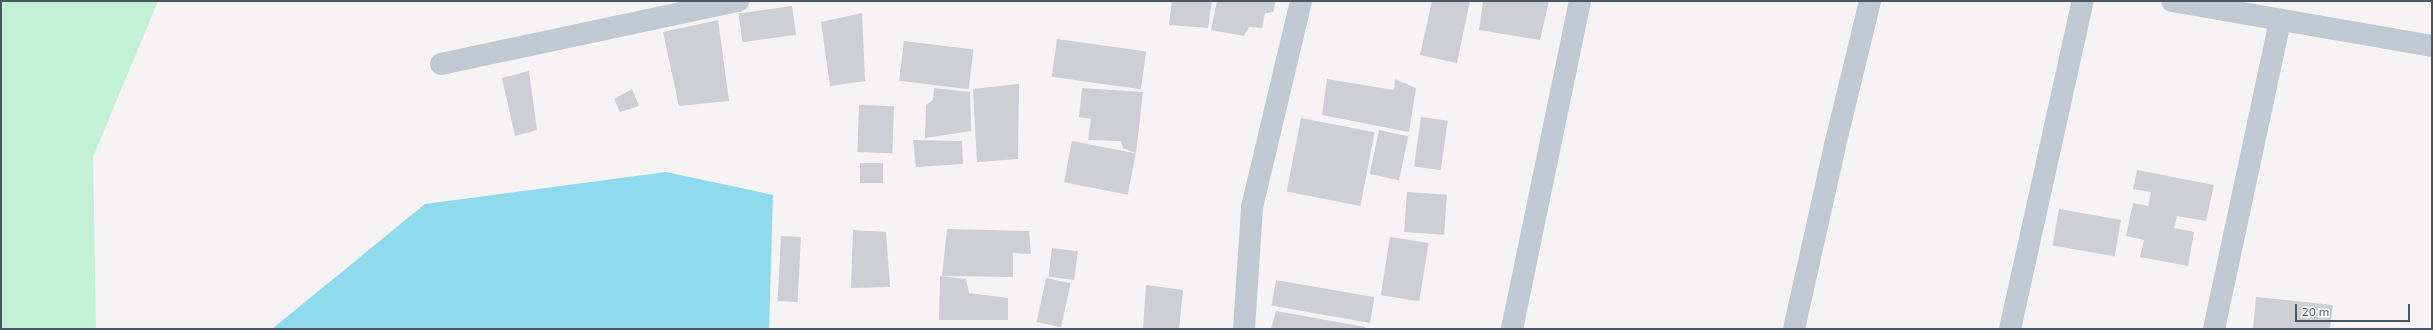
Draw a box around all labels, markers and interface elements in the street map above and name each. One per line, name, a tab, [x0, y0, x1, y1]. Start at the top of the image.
scale bar	[2297, 296, 2412, 322]
text: 20 m	[2302, 304, 2329, 318]

